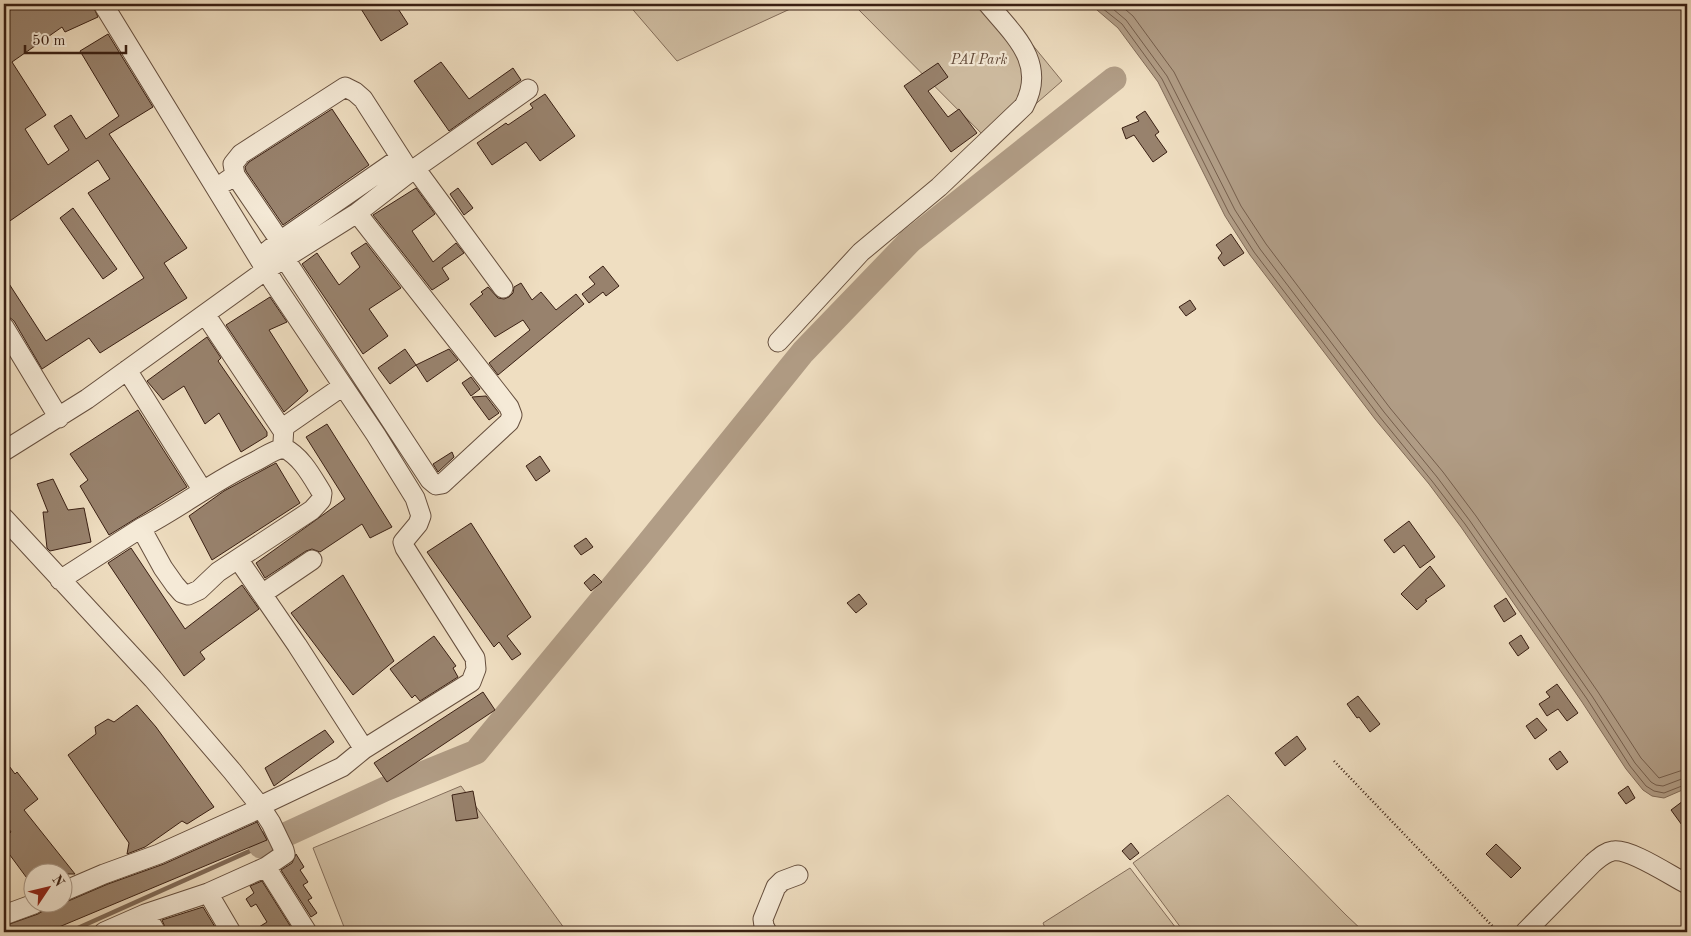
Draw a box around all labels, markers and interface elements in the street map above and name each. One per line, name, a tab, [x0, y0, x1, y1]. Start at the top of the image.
scale bar	[25, 22, 126, 54]
text: 50 m	[32, 34, 66, 49]
park label: PAI Park	[950, 53, 1007, 67]
north arrow	[22, 864, 72, 914]
text: N	[49, 873, 67, 890]

